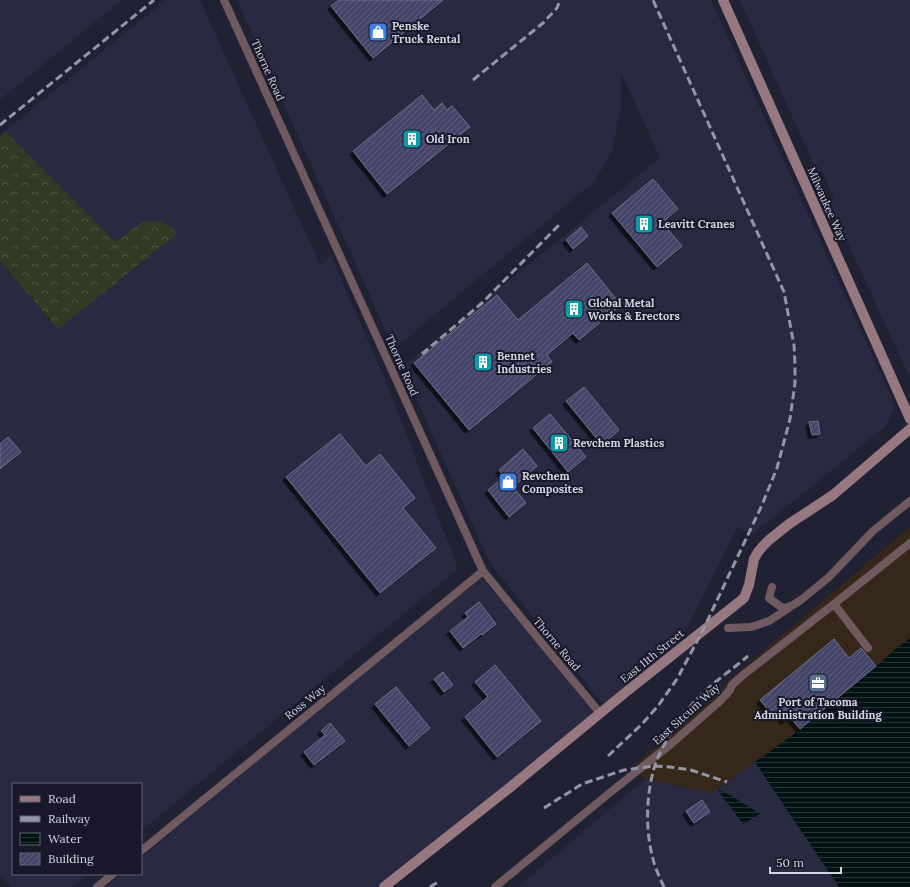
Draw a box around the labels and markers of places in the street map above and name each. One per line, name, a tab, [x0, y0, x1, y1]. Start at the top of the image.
place label: Penske Truck Rental	[392, 19, 461, 46]
shop icon: Penske Truck Rental	[367, 21, 389, 43]
building icon: Old Iron	[401, 128, 423, 150]
place label: Old Iron	[426, 132, 470, 146]
building icon: Leavitt Cranes	[633, 213, 655, 235]
place label: Leavitt Cranes	[658, 217, 734, 231]
place label: Global Metal Works & Erectors	[588, 296, 680, 323]
building icon: Global Metal Works & Erectors	[563, 298, 585, 320]
place label: Bennet Industries	[497, 349, 552, 376]
building icon: Bennet Industries	[472, 351, 494, 373]
building icon: Revchem Plastics	[548, 432, 570, 454]
place label: Revchem Plastics	[573, 436, 664, 450]
place label: Revchem Composites	[522, 469, 583, 496]
shop icon: Revchem Composites	[497, 471, 519, 493]
office icon: Port of Tacoma Administration Building	[807, 672, 829, 694]
place label: Port of Tacoma Administration Building	[754, 695, 883, 722]

